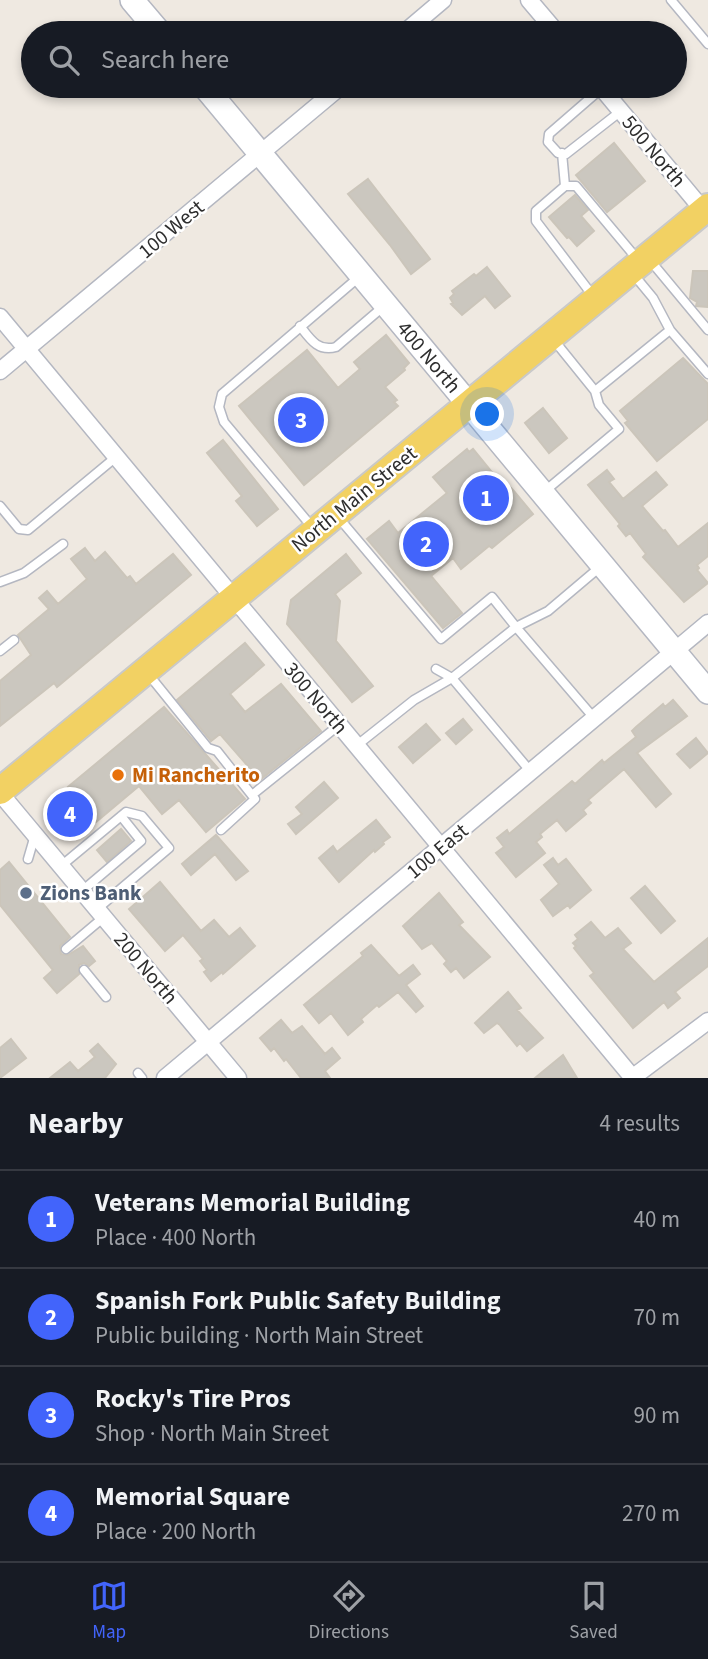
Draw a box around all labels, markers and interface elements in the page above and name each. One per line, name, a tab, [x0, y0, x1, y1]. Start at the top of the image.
search box	[21, 21, 687, 98]
icon: search	[45, 41, 83, 79]
text: Search here	[101, 41, 229, 78]
street label: 500 North	[615, 108, 693, 194]
street label: 100 West	[132, 192, 210, 266]
street label: 400 North	[390, 314, 468, 400]
pin: 3	[278, 394, 324, 446]
your location	[470, 397, 504, 431]
street label: North Main Street	[285, 439, 423, 559]
pin: 1	[463, 472, 509, 524]
pin: 2	[403, 518, 449, 570]
street label: 300 North	[277, 655, 355, 741]
place label: Mi Rancherito	[132, 760, 260, 790]
marker: Mi Rancherito	[110, 767, 126, 783]
pin: 4	[47, 788, 93, 840]
street label: 100 East	[400, 816, 474, 886]
place label: Zions Bank	[40, 878, 142, 908]
marker: Zions Bank	[18, 885, 34, 901]
street label: 200 North	[107, 925, 185, 1011]
text: Nearby	[28, 1102, 123, 1145]
text: 4 results	[600, 1107, 680, 1140]
text: Veterans Memorial Building	[95, 1184, 410, 1221]
text: 1	[45, 1203, 57, 1236]
text: 40 m	[633, 1203, 680, 1236]
text: Place · 400 North	[95, 1221, 256, 1254]
text: Spanish Fork Public Safety Building	[95, 1282, 501, 1319]
text: 2	[45, 1301, 57, 1334]
text: 70 m	[633, 1301, 680, 1334]
text: Public building · North Main Street	[95, 1319, 423, 1352]
text: Rocky's Tire Pros	[95, 1380, 291, 1417]
text: 3	[45, 1399, 57, 1432]
text: 90 m	[633, 1399, 680, 1432]
text: Shop · North Main Street	[95, 1417, 329, 1450]
text: Memorial Square	[95, 1478, 290, 1515]
text: 4	[45, 1497, 57, 1530]
text: 270 m	[622, 1497, 680, 1530]
text: Place · 200 North	[95, 1515, 256, 1548]
tab: Map	[90, 1577, 128, 1646]
tab: Directions	[309, 1577, 389, 1646]
tab: Saved	[569, 1577, 618, 1646]

